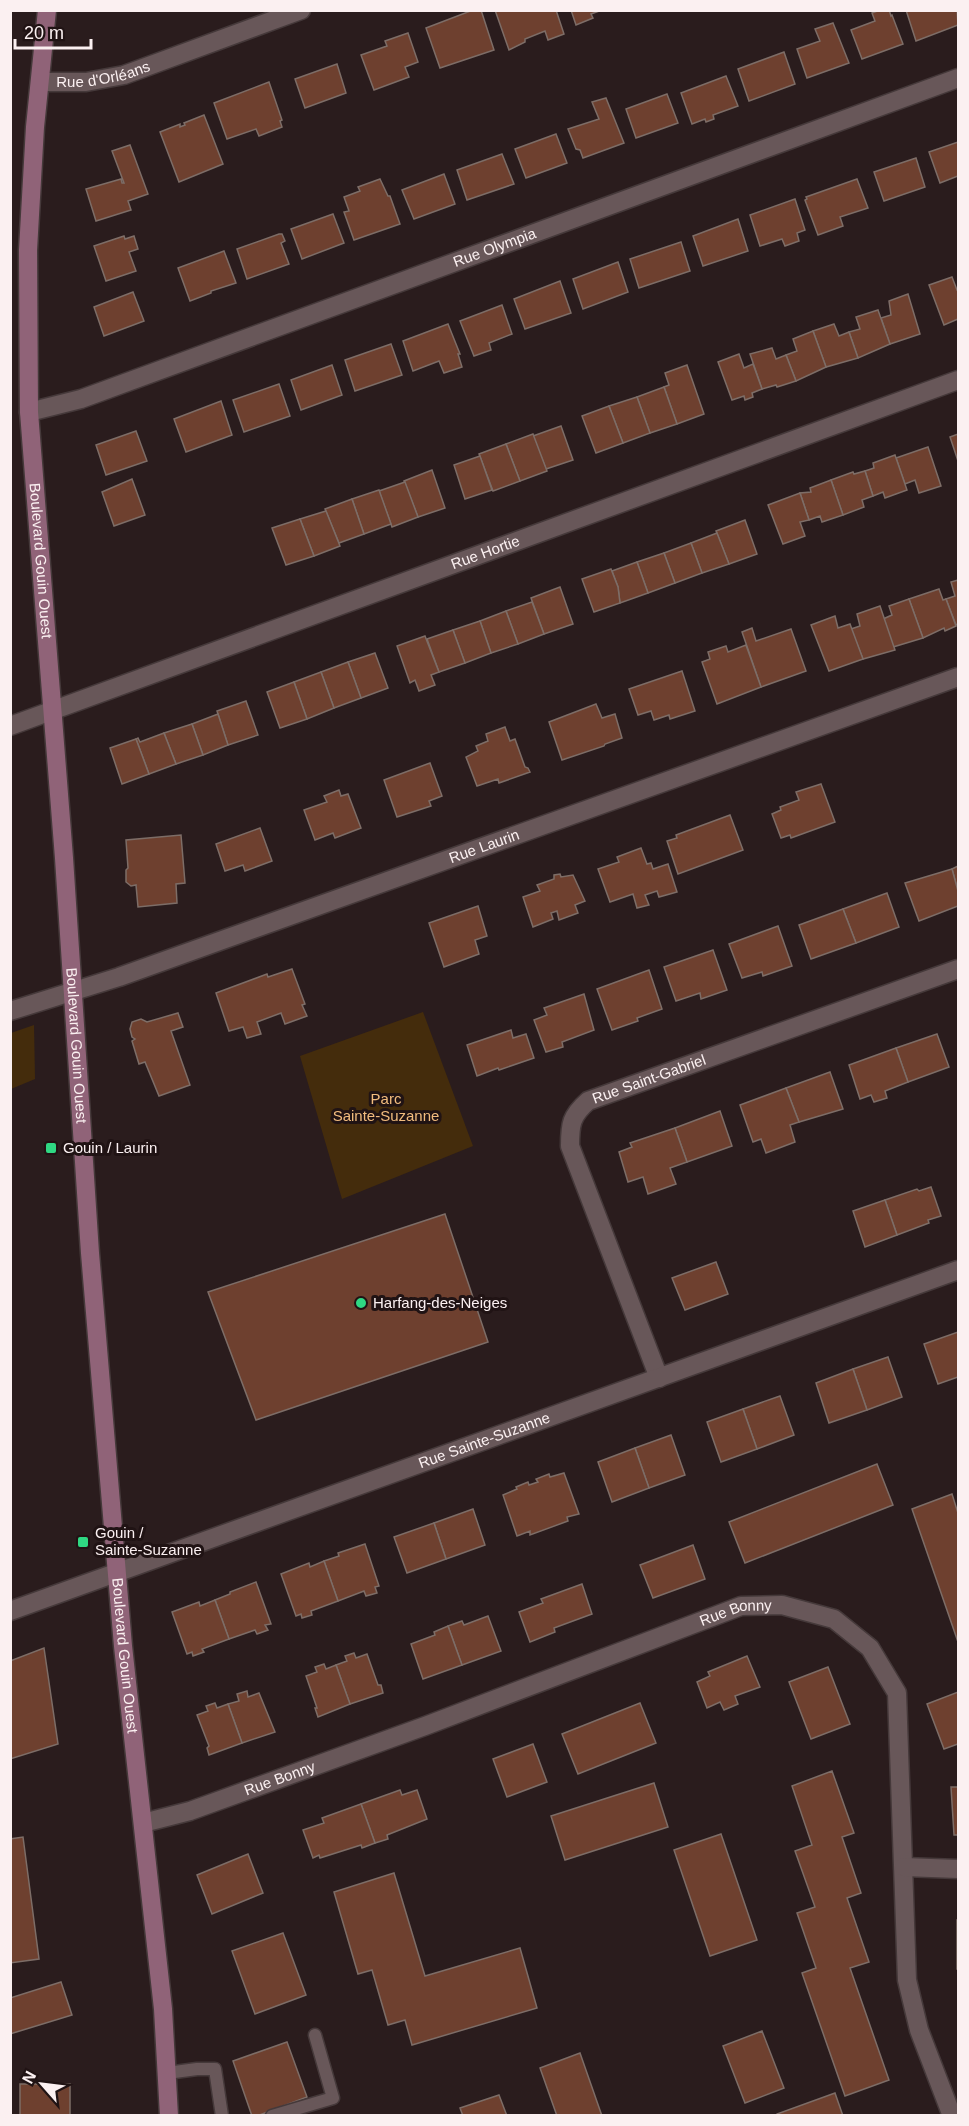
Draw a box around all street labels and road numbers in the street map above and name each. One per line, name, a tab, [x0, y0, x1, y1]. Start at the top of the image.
street label: Rue d'Orléans	[56, 57, 152, 90]
street label: Rue Olympia	[451, 224, 539, 270]
street label: Boulevard Gouin Ouest	[27, 482, 56, 640]
street label: Rue Hortie	[449, 532, 522, 572]
street label: Rue Laurin	[447, 826, 521, 866]
street label: Boulevard Gouin Ouest	[63, 967, 90, 1125]
street label: Rue Saint-Gabriel	[590, 1051, 708, 1107]
street label: Rue Sainte-Suzanne	[416, 1409, 552, 1471]
street label: Boulevard Gouin Ouest	[109, 1577, 142, 1735]
street label: Rue Bonny	[697, 1596, 772, 1629]
street label: Rue Bonny	[242, 1757, 318, 1799]

